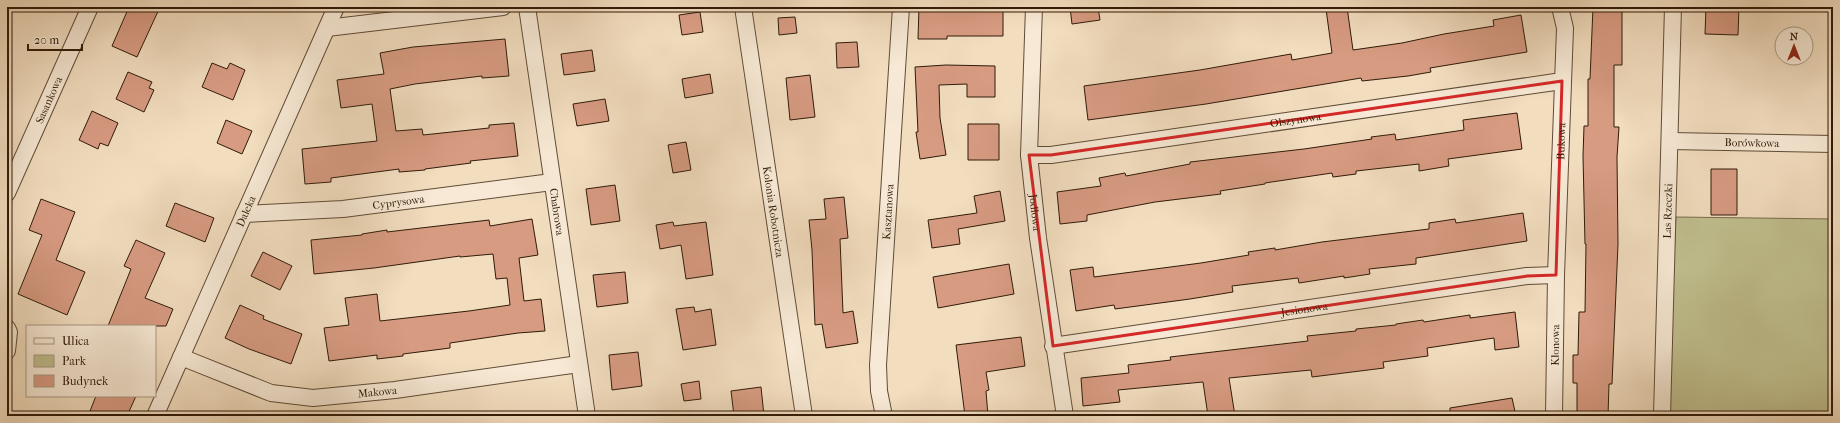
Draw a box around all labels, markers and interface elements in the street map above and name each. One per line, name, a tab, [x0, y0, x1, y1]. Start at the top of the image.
scale bar	[28, 26, 82, 52]
north arrow	[1774, 26, 1814, 66]
text: N	[1790, 30, 1799, 43]
text: 20 m	[34, 33, 59, 47]
street label: Sasankowa	[32, 73, 65, 125]
street label: Olszynowa	[1269, 109, 1323, 130]
street label: Bukowa	[1554, 121, 1568, 160]
street label: Borówkowa	[1725, 136, 1780, 150]
street label: Kolonia Robotnicza	[760, 165, 787, 259]
street label: Kasztanowa	[880, 183, 896, 240]
street label: Las Rzeczki	[1660, 183, 1675, 239]
street label: Chabrowa	[547, 187, 567, 237]
street label: Cyprysowa	[372, 192, 426, 212]
street label: Jodłowa	[1027, 192, 1044, 233]
street label: Daleka	[233, 193, 259, 229]
street label: Jesionowa	[1279, 299, 1329, 319]
street label: Klonowa	[1548, 323, 1562, 366]
legend	[26, 325, 156, 397]
text: Ulica	[62, 334, 89, 348]
text: Park	[62, 354, 87, 368]
text: Budynek	[62, 374, 109, 388]
street label: Makowa	[357, 383, 398, 400]

